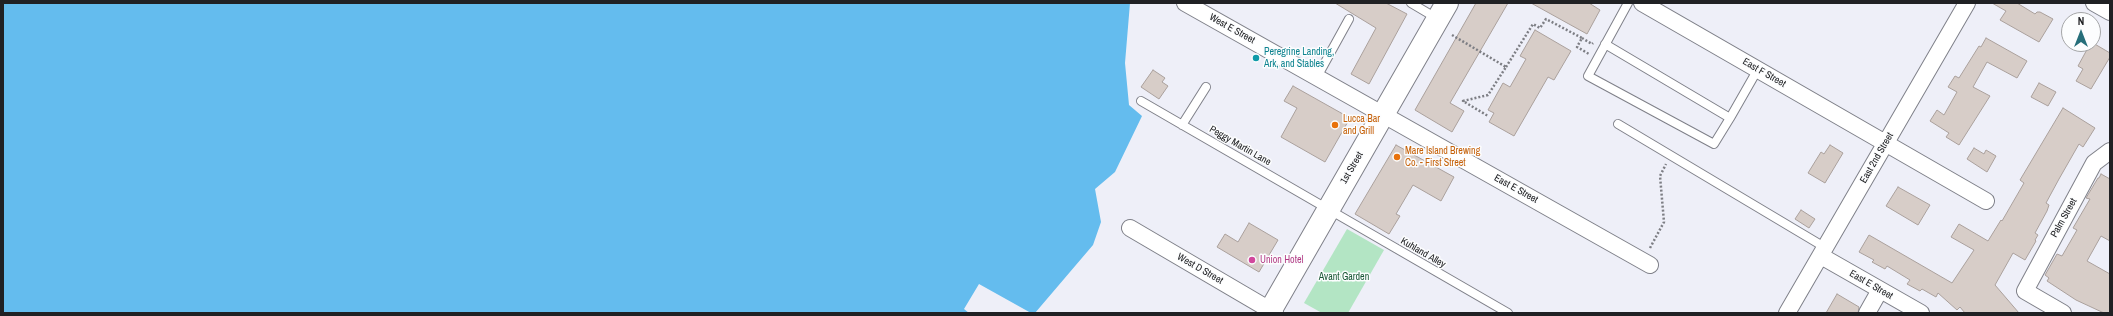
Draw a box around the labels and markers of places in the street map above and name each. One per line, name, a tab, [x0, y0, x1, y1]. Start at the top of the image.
place label: Peregrine Landing, Ark, and Stables	[1264, 46, 1334, 70]
marker: Peregrine Landing, Ark, and Stables	[1251, 53, 1261, 63]
place label: Lucca Bar and Grill	[1343, 113, 1380, 136]
marker: Lucca Bar and Grill	[1330, 120, 1340, 130]
place label: Mare Island Brewing Co. - First Street	[1405, 145, 1480, 168]
marker: Mare Island Brewing Co. - First Street	[1392, 152, 1402, 162]
place label: Union Hotel	[1260, 254, 1303, 266]
marker: Union Hotel	[1247, 255, 1257, 265]

